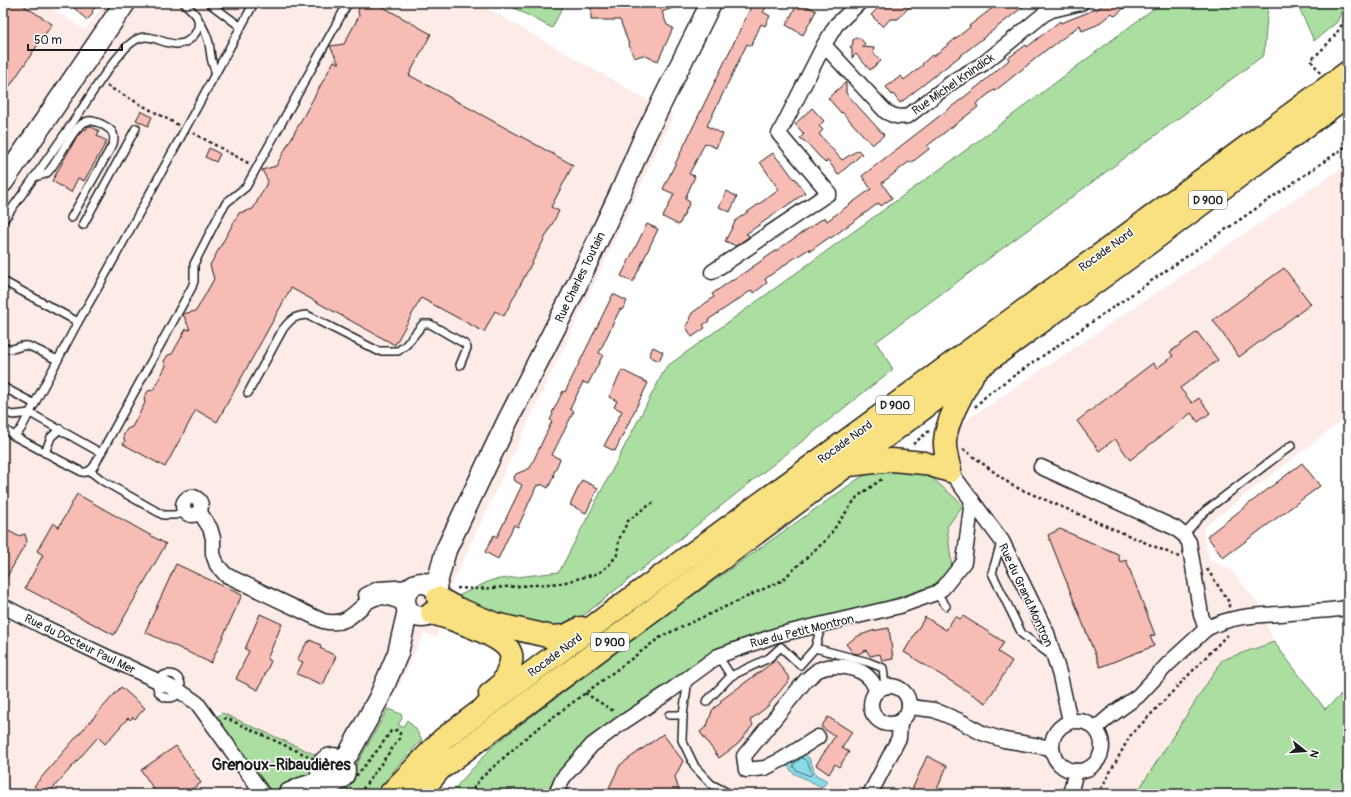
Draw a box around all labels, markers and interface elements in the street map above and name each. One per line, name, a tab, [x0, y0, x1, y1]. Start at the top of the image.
scale bar	[28, 26, 122, 52]
text: 50 m	[34, 33, 62, 48]
street label: Rue Michel Knindick	[909, 50, 997, 118]
road number: D 900	[1189, 191, 1227, 209]
street label: Rocade Nord	[1076, 225, 1137, 275]
street label: Rue Charles Toutain	[552, 229, 609, 325]
road number: D 900	[876, 396, 914, 414]
street label: Rocade Nord	[815, 417, 876, 467]
street label: Rue du Grand Montron	[995, 541, 1056, 649]
street label: Rue du Docteur Paul Mer	[22, 611, 138, 678]
street label: Rue du Petit Montron	[749, 611, 856, 652]
street label: Rocade Nord	[525, 630, 585, 681]
road number: D 900	[591, 633, 629, 651]
north arrow	[1285, 731, 1325, 771]
text: N	[1307, 748, 1321, 760]
district label: Grenoux-Ribaudières	[211, 755, 351, 775]

